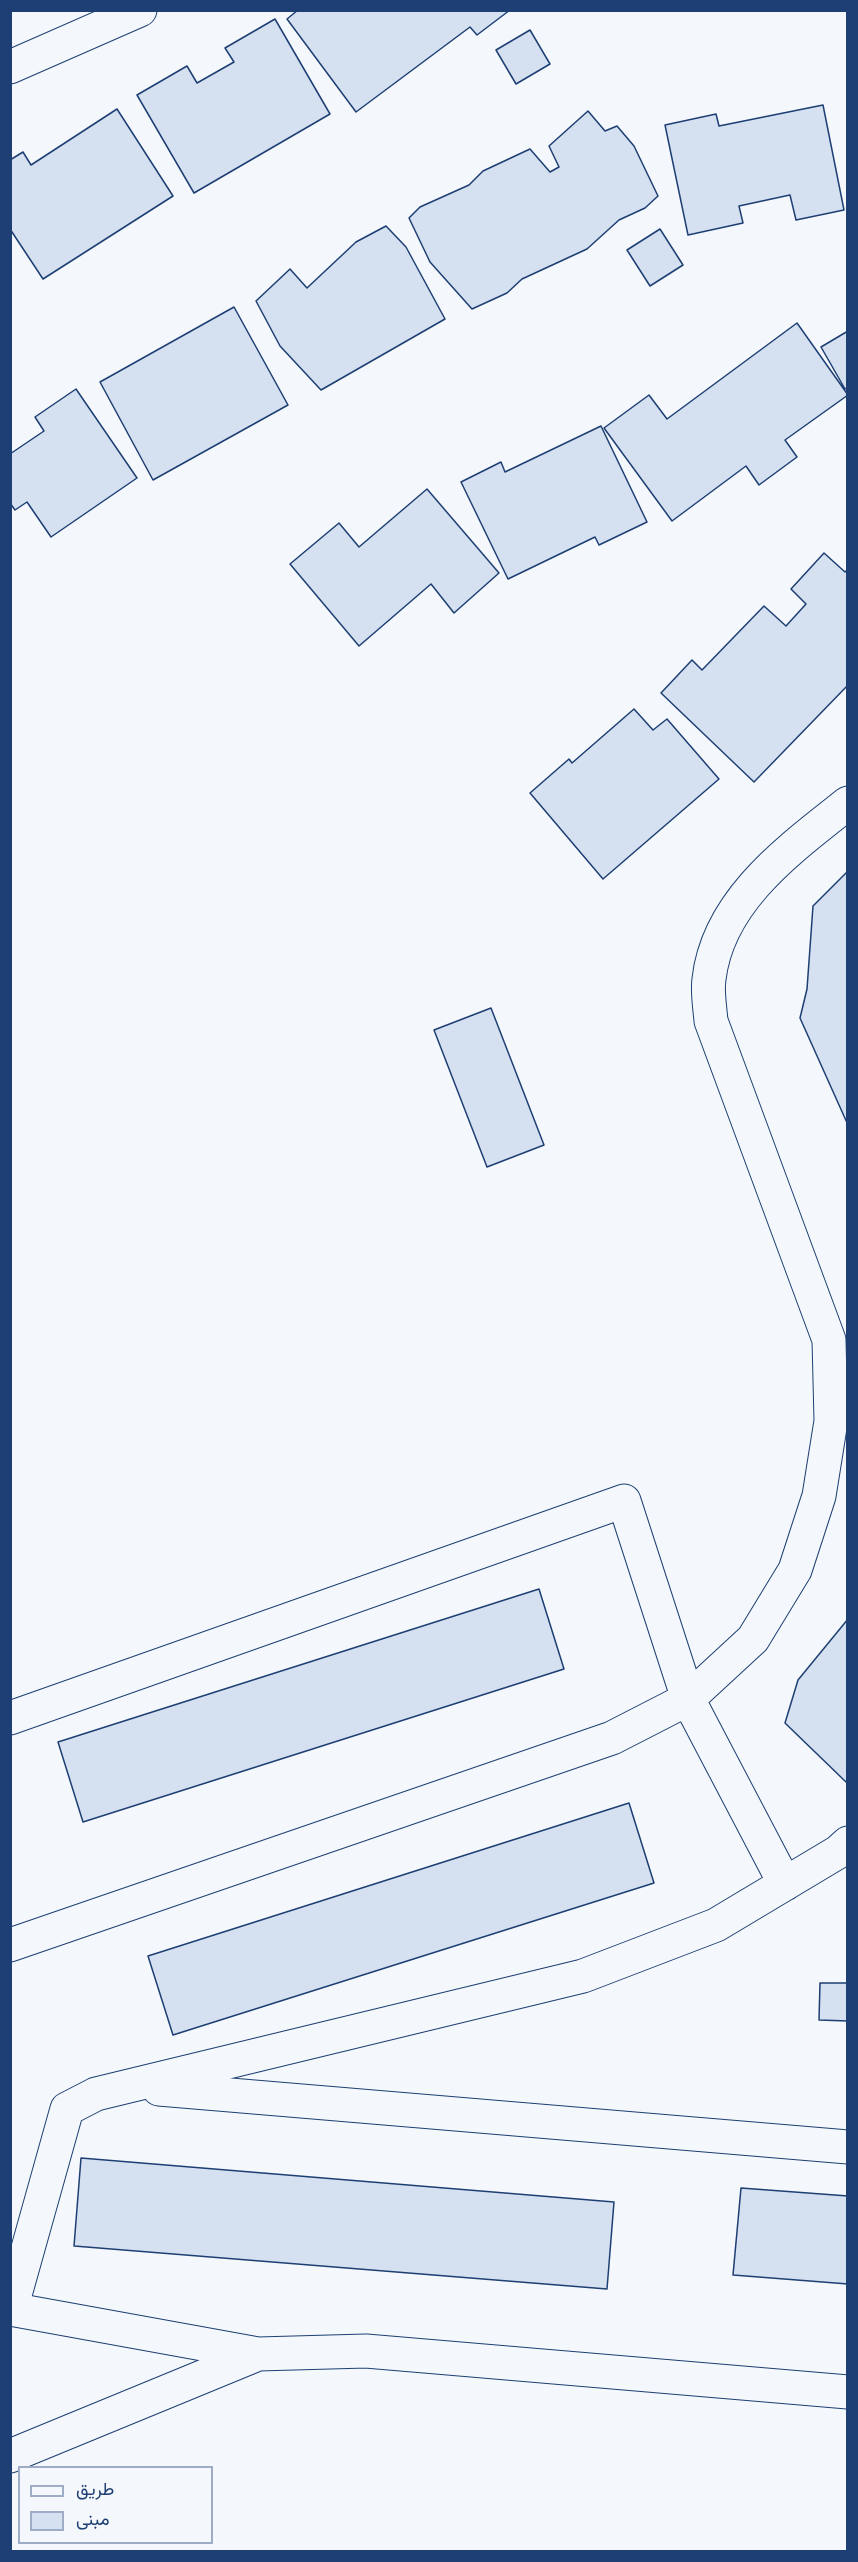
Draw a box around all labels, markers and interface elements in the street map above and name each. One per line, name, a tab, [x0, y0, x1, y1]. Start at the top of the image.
legend	[18, 2466, 213, 2544]
text: طريق	[76, 2477, 114, 2499]
text: مبنى	[76, 2507, 110, 2529]

